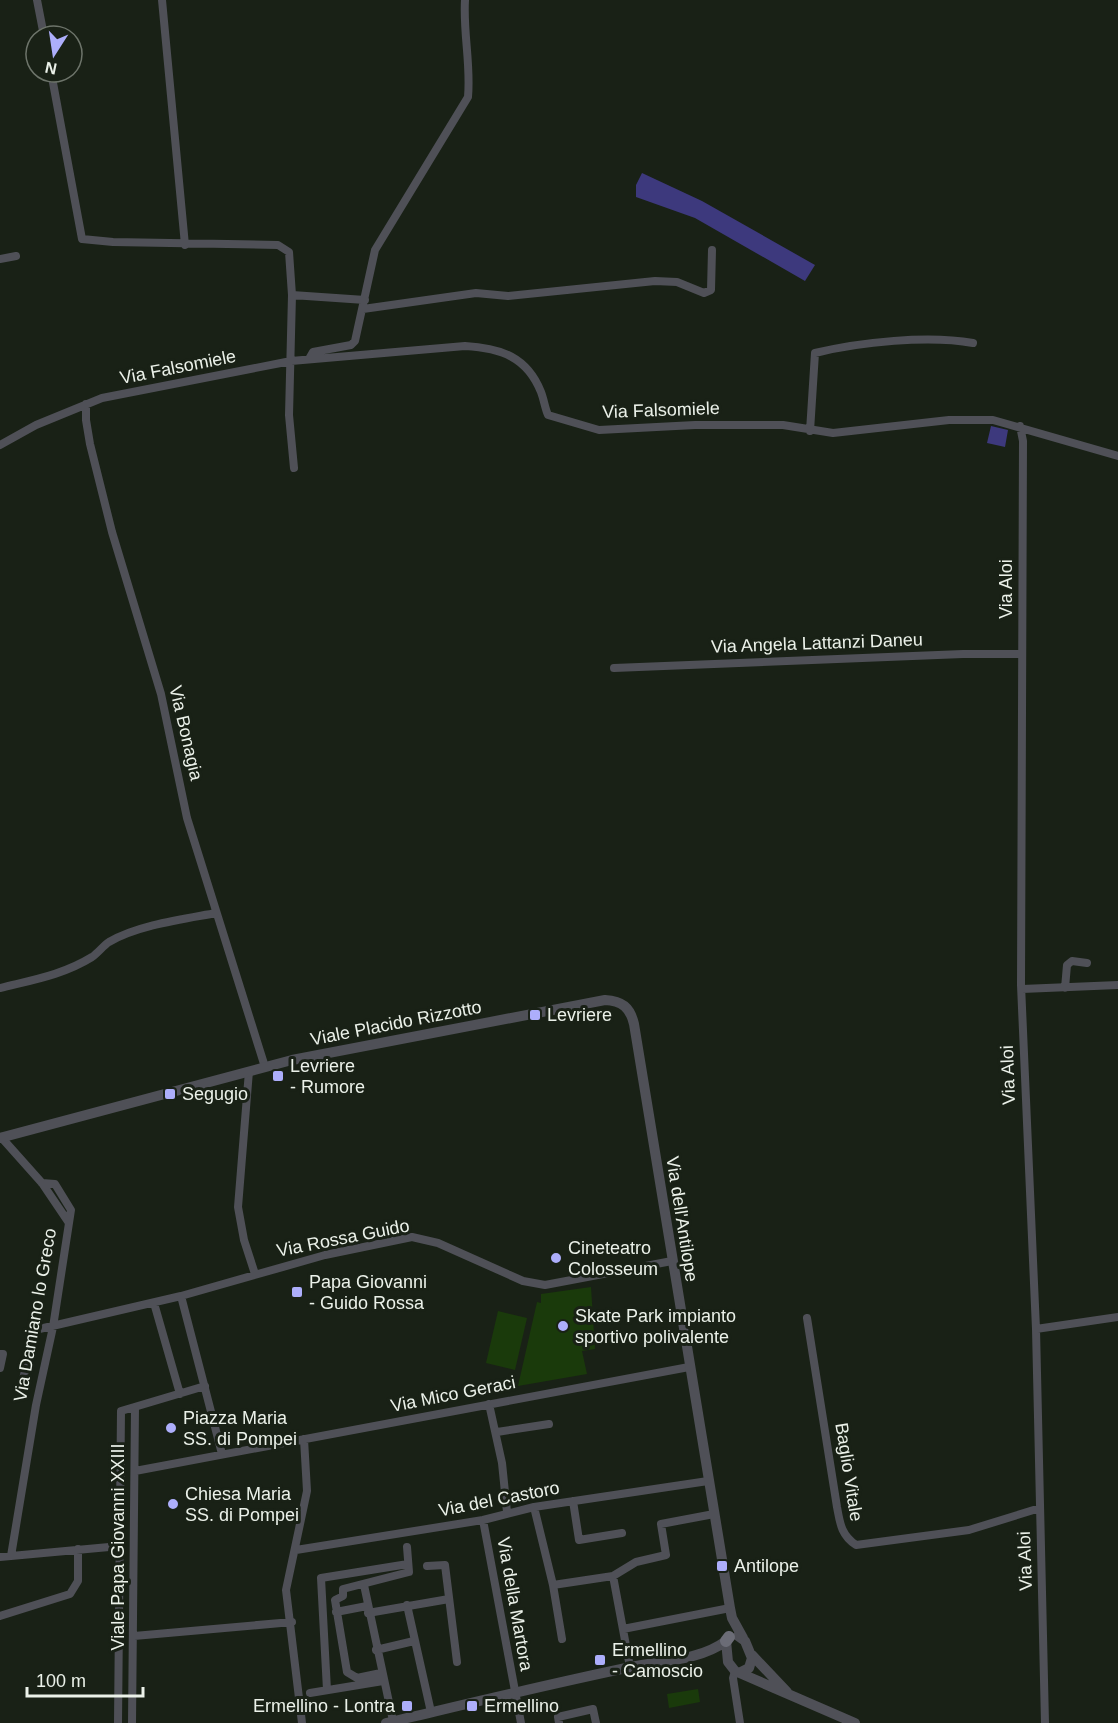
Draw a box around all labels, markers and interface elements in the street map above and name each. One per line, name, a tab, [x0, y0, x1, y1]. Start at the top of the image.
north arrow	[24, 24, 84, 84]
text: N	[44, 59, 58, 78]
street label: Via Falsomiele	[118, 346, 238, 388]
street label: Via Falsomiele	[602, 398, 720, 422]
street label: Via Aloi	[996, 559, 1016, 619]
street label: Via Angela Lattanzi Daneu	[711, 629, 923, 657]
street label: Via Bonagia	[165, 684, 207, 783]
street label: Viale Placido Rizzotto	[309, 997, 483, 1049]
place label: Levriere	[547, 1005, 612, 1025]
marker: Levriere	[528, 1008, 542, 1022]
street label: Via Aloi	[997, 1045, 1019, 1105]
place label: Levriere - Rumore	[290, 1056, 365, 1097]
marker: Levriere - Rumore	[271, 1069, 285, 1083]
place label: Segugio	[182, 1084, 248, 1104]
marker: Segugio	[163, 1087, 177, 1101]
street label: Via dell'Antilope	[662, 1155, 702, 1283]
street label: Via Rossa Guido	[275, 1215, 411, 1261]
street label: Via Damiano lo Greco	[10, 1227, 60, 1403]
place label: Cineteatro Colosseum	[568, 1238, 658, 1279]
marker: Cineteatro Colosseum	[549, 1251, 563, 1265]
place label: Papa Giovanni - Guido Rossa	[309, 1272, 427, 1313]
marker: Papa Giovanni - Guido Rossa	[290, 1285, 304, 1299]
place label: Skate Park impianto sportivo polivalente	[575, 1306, 736, 1347]
marker: Skate Park impianto sportivo polivalente	[556, 1319, 570, 1333]
street label: Via Mico Geraci	[389, 1372, 517, 1416]
place label: Piazza Maria SS. di Pompei	[183, 1408, 297, 1449]
marker: Piazza Maria SS. di Pompei	[164, 1421, 178, 1435]
street label: Baglio Vitale	[831, 1421, 867, 1523]
street label: Viale Papa Giovanni XXIII	[108, 1444, 128, 1650]
street label: Via del Castoro	[437, 1477, 561, 1521]
place label: Chiesa Maria SS. di Pompei	[185, 1484, 299, 1525]
marker: Chiesa Maria SS. di Pompei	[166, 1497, 180, 1511]
street label: Via Aloi	[1014, 1531, 1036, 1591]
street label: Via della Martora	[493, 1535, 537, 1674]
place label: Antilope	[734, 1556, 799, 1576]
marker: Antilope	[715, 1559, 729, 1573]
place label: Ermellino - Camoscio	[612, 1640, 703, 1681]
marker: Ermellino - Camoscio	[593, 1653, 607, 1667]
scale bar	[27, 1660, 142, 1698]
text: 100 m	[36, 1671, 86, 1691]
place label: Ermellino - Lontra	[253, 1696, 396, 1716]
place label: Ermellino	[484, 1696, 559, 1716]
marker: Ermellino - Lontra	[400, 1699, 414, 1713]
marker: Ermellino	[465, 1699, 479, 1713]

